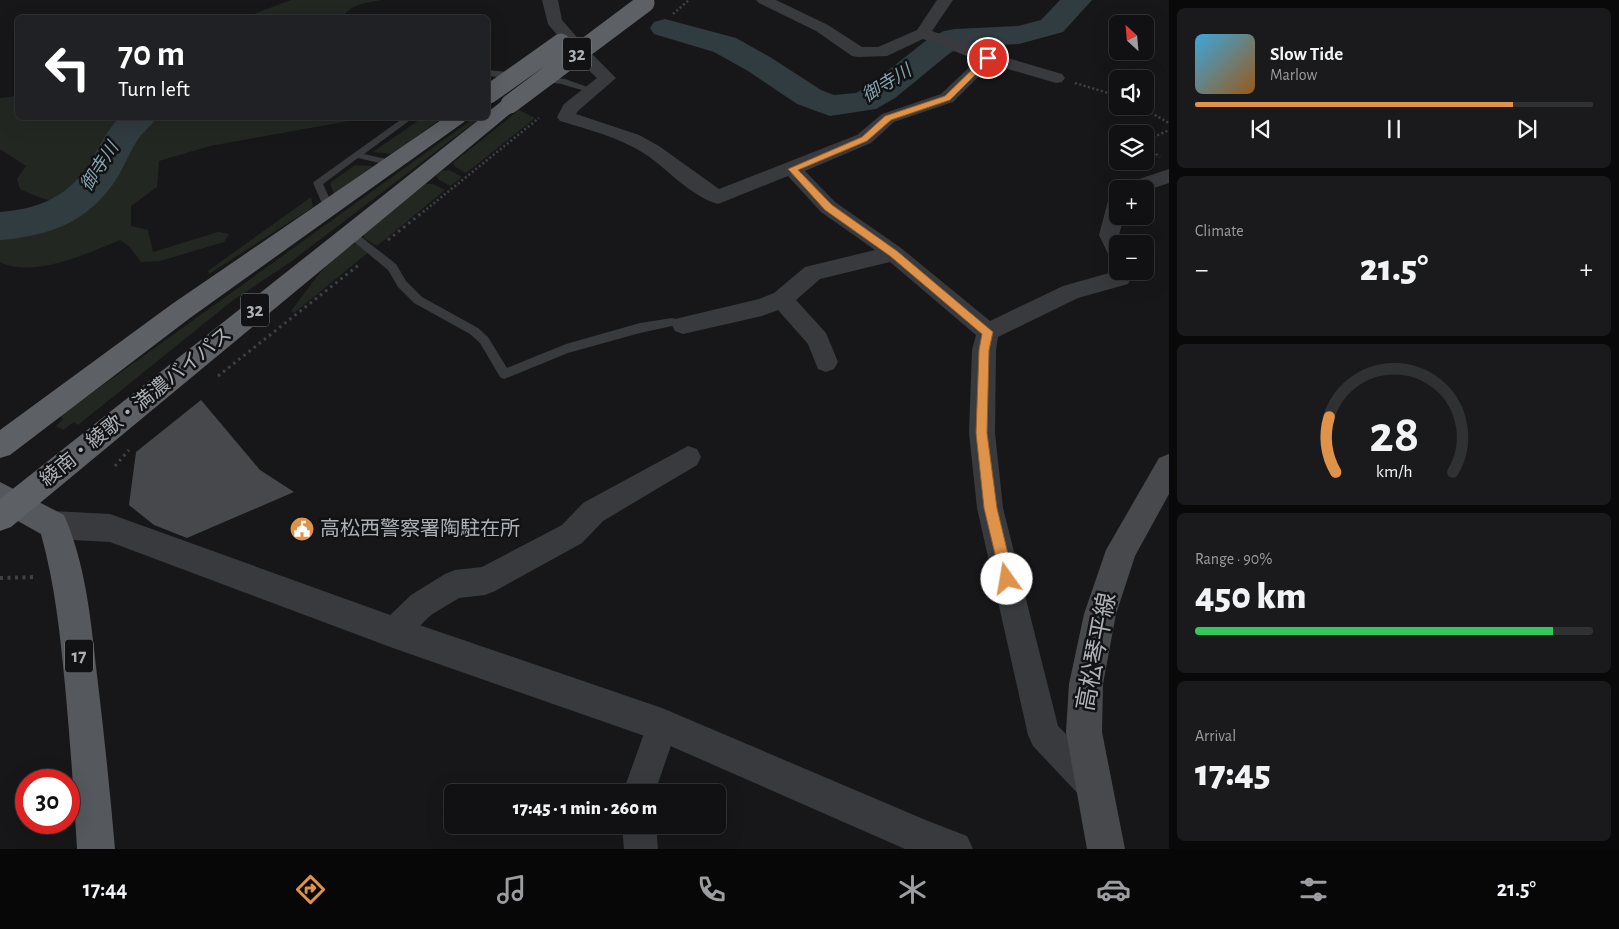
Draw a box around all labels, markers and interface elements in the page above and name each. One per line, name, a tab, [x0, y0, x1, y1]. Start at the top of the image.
north arrow	[1109, 15, 1154, 60]
map controls	[1109, 15, 1154, 280]
icon: left	[35, 35, 100, 100]
text: 70 m	[118, 37, 185, 72]
pin	[967, 37, 1009, 79]
road number: 32	[563, 38, 591, 70]
icon: arrive	[974, 44, 1002, 72]
text: Slow Tide	[1270, 45, 1343, 64]
water label: 御寺川	[858, 59, 916, 106]
text: Marlow	[1270, 67, 1317, 83]
button: sound	[1109, 70, 1154, 115]
text: Turn left	[118, 78, 190, 100]
icon: previous	[1247, 115, 1275, 143]
icon: pause	[1380, 115, 1408, 143]
icon: next	[1513, 115, 1541, 143]
button: layers	[1109, 125, 1154, 170]
water label: 御寺川	[76, 137, 123, 195]
button: +	[1109, 180, 1154, 225]
text: Climate	[1195, 223, 1244, 239]
button: −	[1109, 235, 1154, 280]
text: 21.5°	[1360, 250, 1428, 288]
text: −	[1195, 256, 1208, 284]
text: +	[1580, 256, 1593, 284]
road number: 32	[241, 294, 269, 326]
street label: 綾南・綾歌・満濃バイパス	[35, 322, 235, 490]
text: 28	[1369, 409, 1419, 461]
text: km/h	[1376, 463, 1412, 481]
public building icon: 高松西警察署陶駐在所	[289, 516, 315, 542]
place label: 高松西警察署陶駐在所	[320, 517, 520, 539]
text: Range · 90%	[1195, 551, 1272, 567]
position arrow	[980, 552, 1032, 604]
text: 450 km	[1195, 578, 1307, 616]
street label: 高松琴平線	[1072, 590, 1120, 713]
road number: 17	[65, 640, 93, 672]
text: Arrival	[1195, 728, 1236, 744]
text: 17:45	[1195, 755, 1271, 793]
speed limit sign: 30	[15, 769, 80, 834]
text: 17:45 · 1 min · 260 m	[513, 799, 657, 818]
icon: directions	[293, 872, 328, 907]
icon: music	[494, 872, 529, 907]
icon: phone	[694, 872, 729, 907]
icon: climate	[895, 872, 930, 907]
icon: car	[1096, 872, 1131, 907]
icon: filters	[1296, 872, 1331, 907]
text: 17:44	[83, 878, 127, 900]
text: 21.5°	[1497, 878, 1536, 900]

